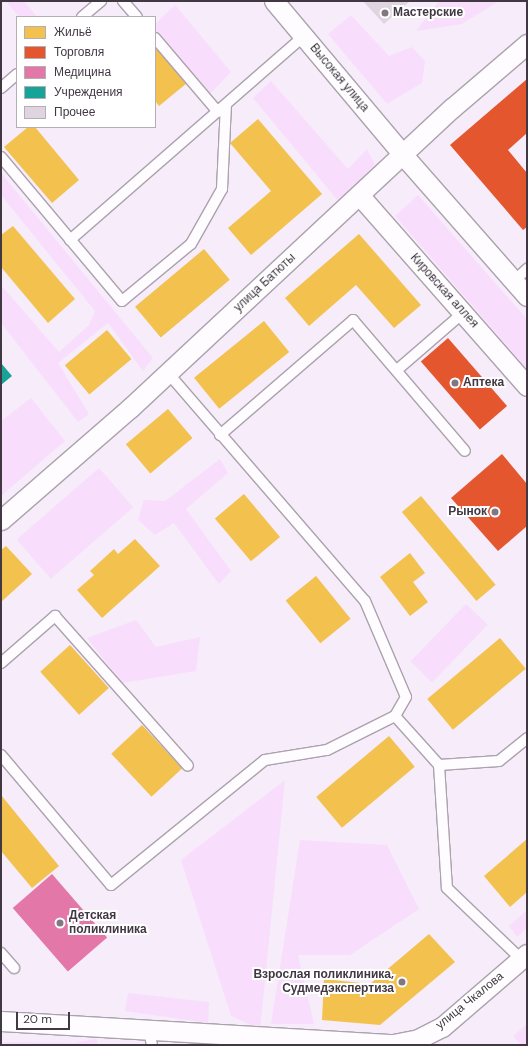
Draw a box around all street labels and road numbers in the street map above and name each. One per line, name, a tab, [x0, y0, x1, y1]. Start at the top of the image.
street label: Высокая улица	[306, 41, 372, 115]
street label: улица Батюты	[231, 251, 299, 315]
street label: Кировская аллея	[407, 251, 481, 331]
street label: улица Чкалова	[433, 969, 507, 1033]

